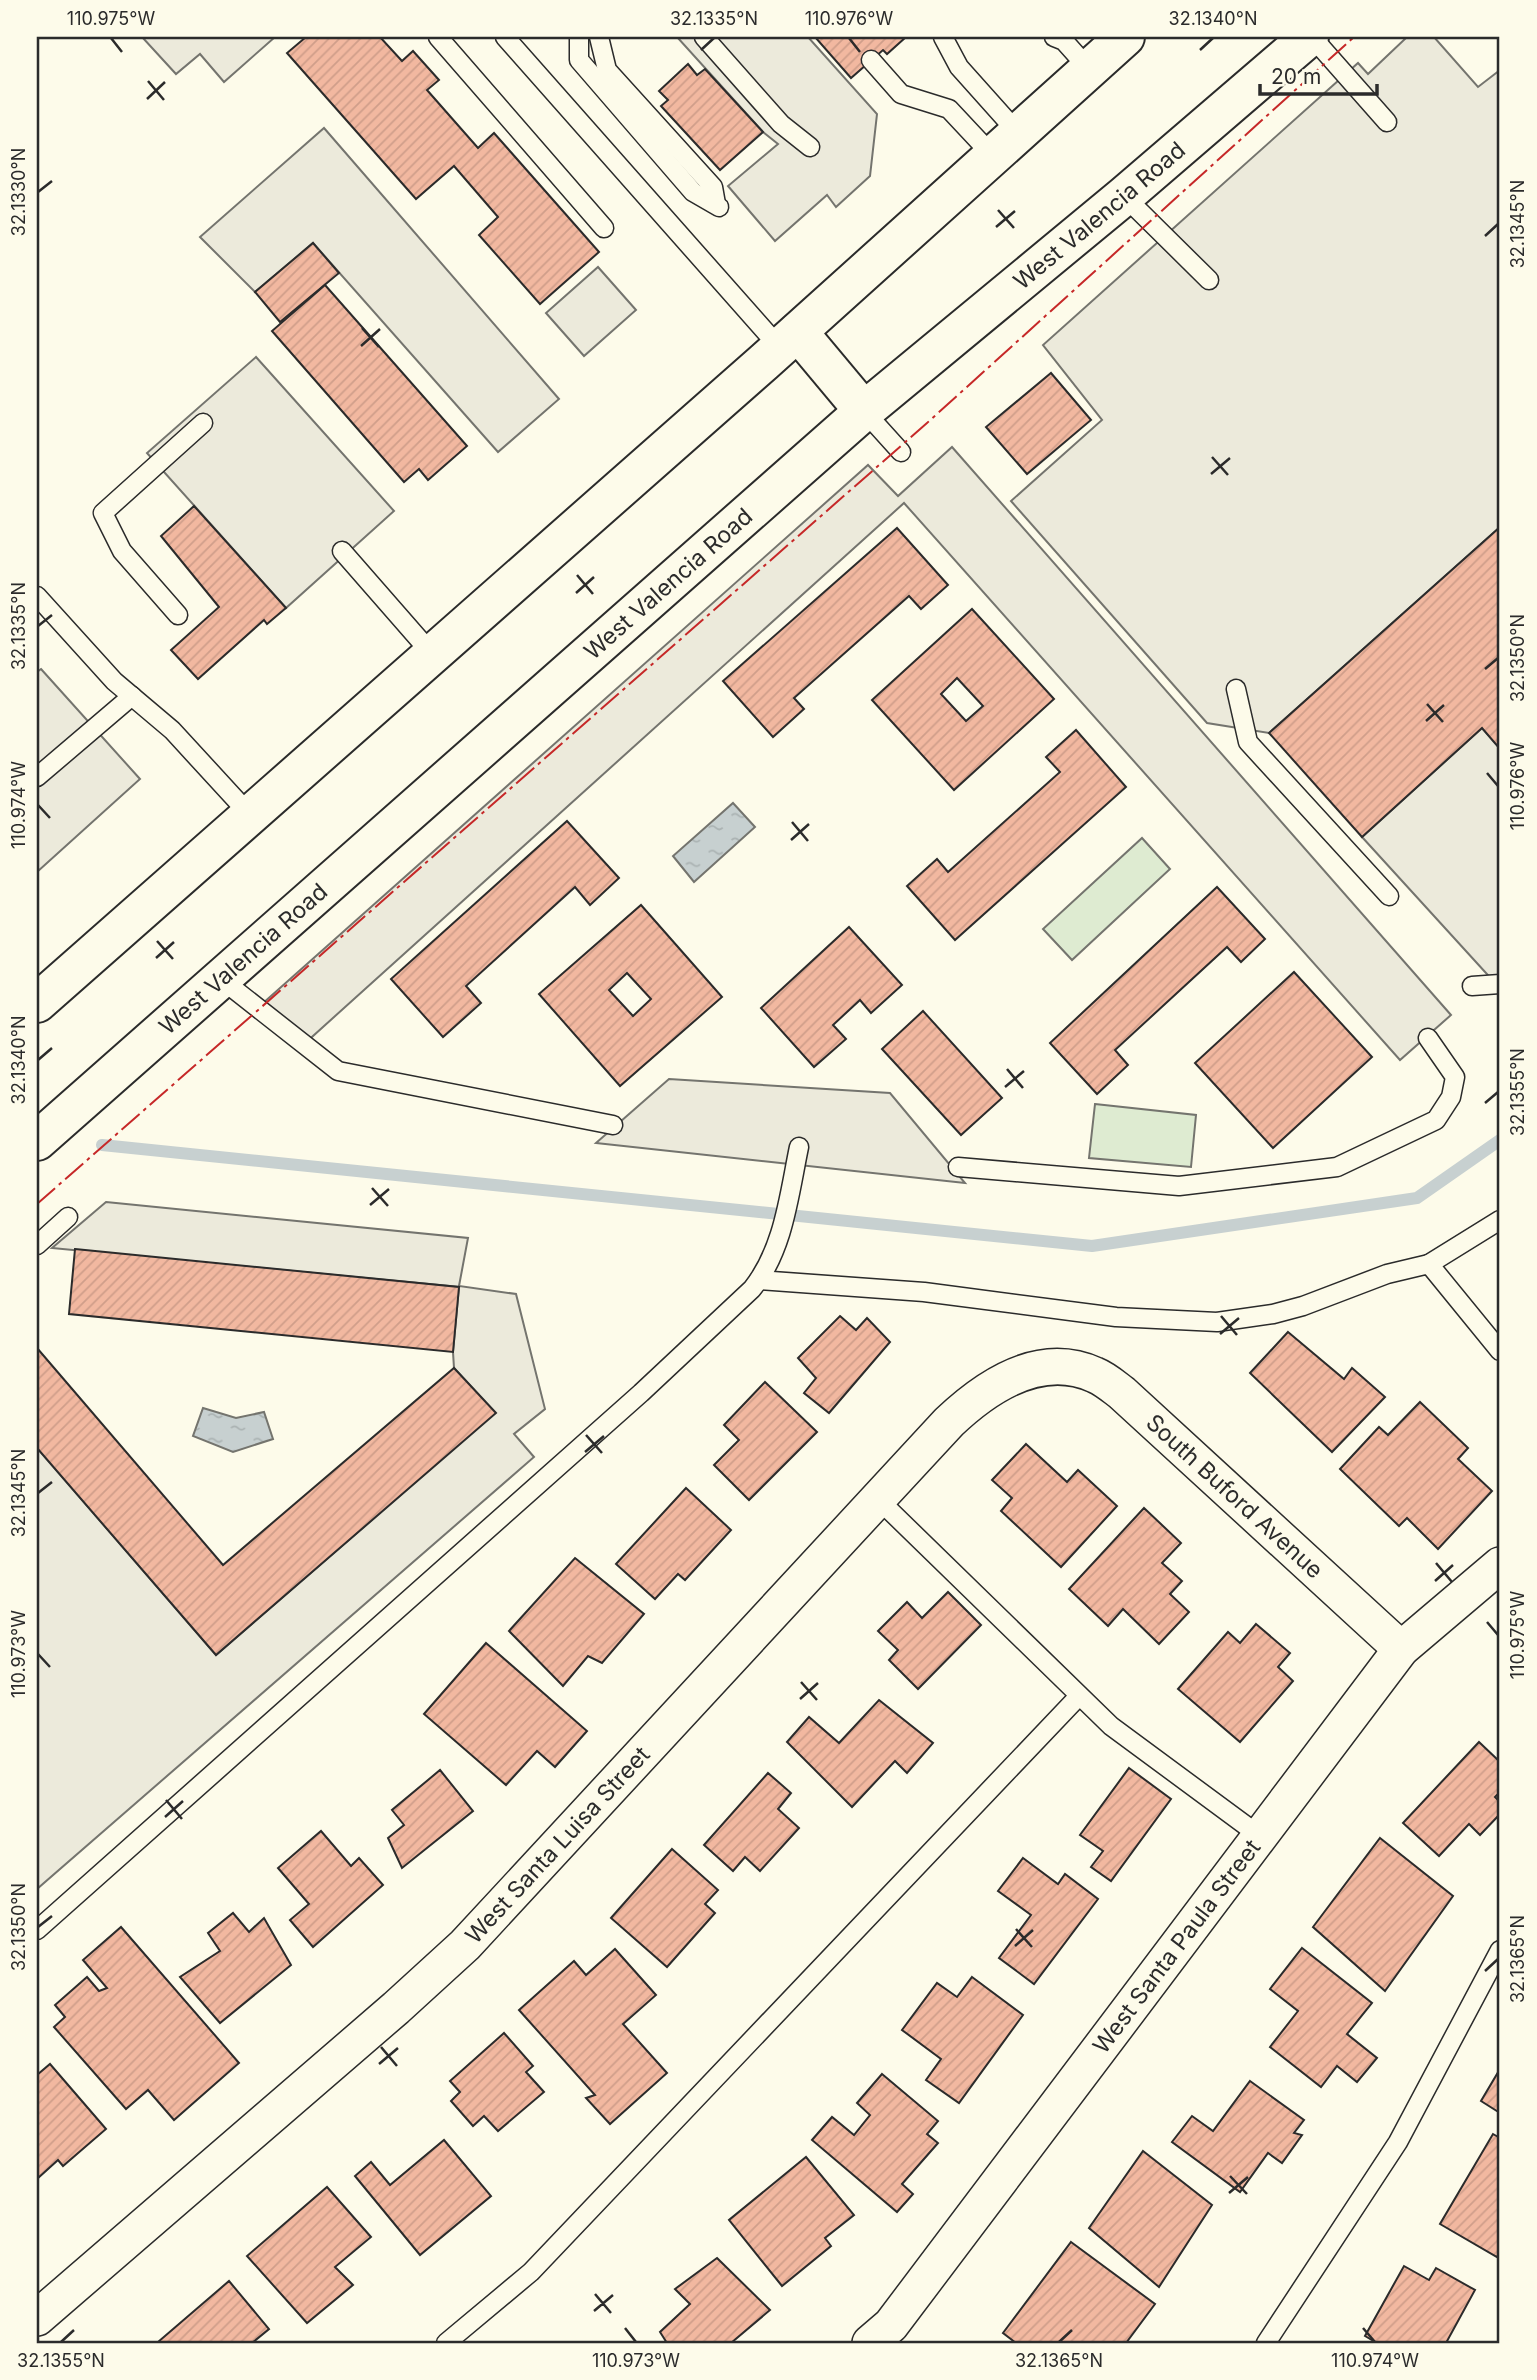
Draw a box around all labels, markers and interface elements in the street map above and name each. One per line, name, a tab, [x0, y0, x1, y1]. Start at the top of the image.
text: 110.975°W	[67, 8, 155, 29]
text: 32.1335°N	[670, 8, 758, 29]
text: 110.976°W	[805, 8, 893, 29]
text: 32.1340°N	[1169, 8, 1257, 29]
scale bar	[1260, 52, 1378, 96]
text: 20 m	[1271, 64, 1321, 89]
street label: West Valencia Road	[1008, 136, 1191, 295]
text: 32.1330°N	[8, 148, 29, 236]
text: 32.1345°N	[1507, 180, 1528, 268]
street label: West Valencia Road	[578, 502, 758, 665]
text: 32.1335°N	[8, 582, 29, 670]
text: 32.1350°N	[1507, 614, 1528, 702]
text: 110.976°W	[1507, 742, 1528, 830]
text: 110.974°W	[8, 761, 29, 849]
street label: West Valencia Road	[153, 877, 333, 1041]
text: 32.1340°N	[8, 1016, 29, 1104]
text: 32.1355°N	[1507, 1048, 1528, 1136]
street label: South Buford Avenue	[1140, 1408, 1329, 1584]
text: 32.1345°N	[8, 1449, 29, 1537]
text: 110.975°W	[1507, 1591, 1528, 1679]
text: 110.973°W	[8, 1610, 29, 1698]
street label: West Santa Luisa Street	[460, 1740, 656, 1949]
street label: West Santa Paula Street	[1087, 1834, 1267, 2059]
text: 32.1350°N	[8, 1883, 29, 1971]
text: 32.1365°N	[1507, 1915, 1528, 2003]
text: 32.1355°N	[17, 2350, 105, 2371]
text: 110.973°W	[592, 2350, 680, 2371]
text: 32.1365°N	[1015, 2350, 1103, 2371]
text: 110.974°W	[1331, 2350, 1419, 2371]

